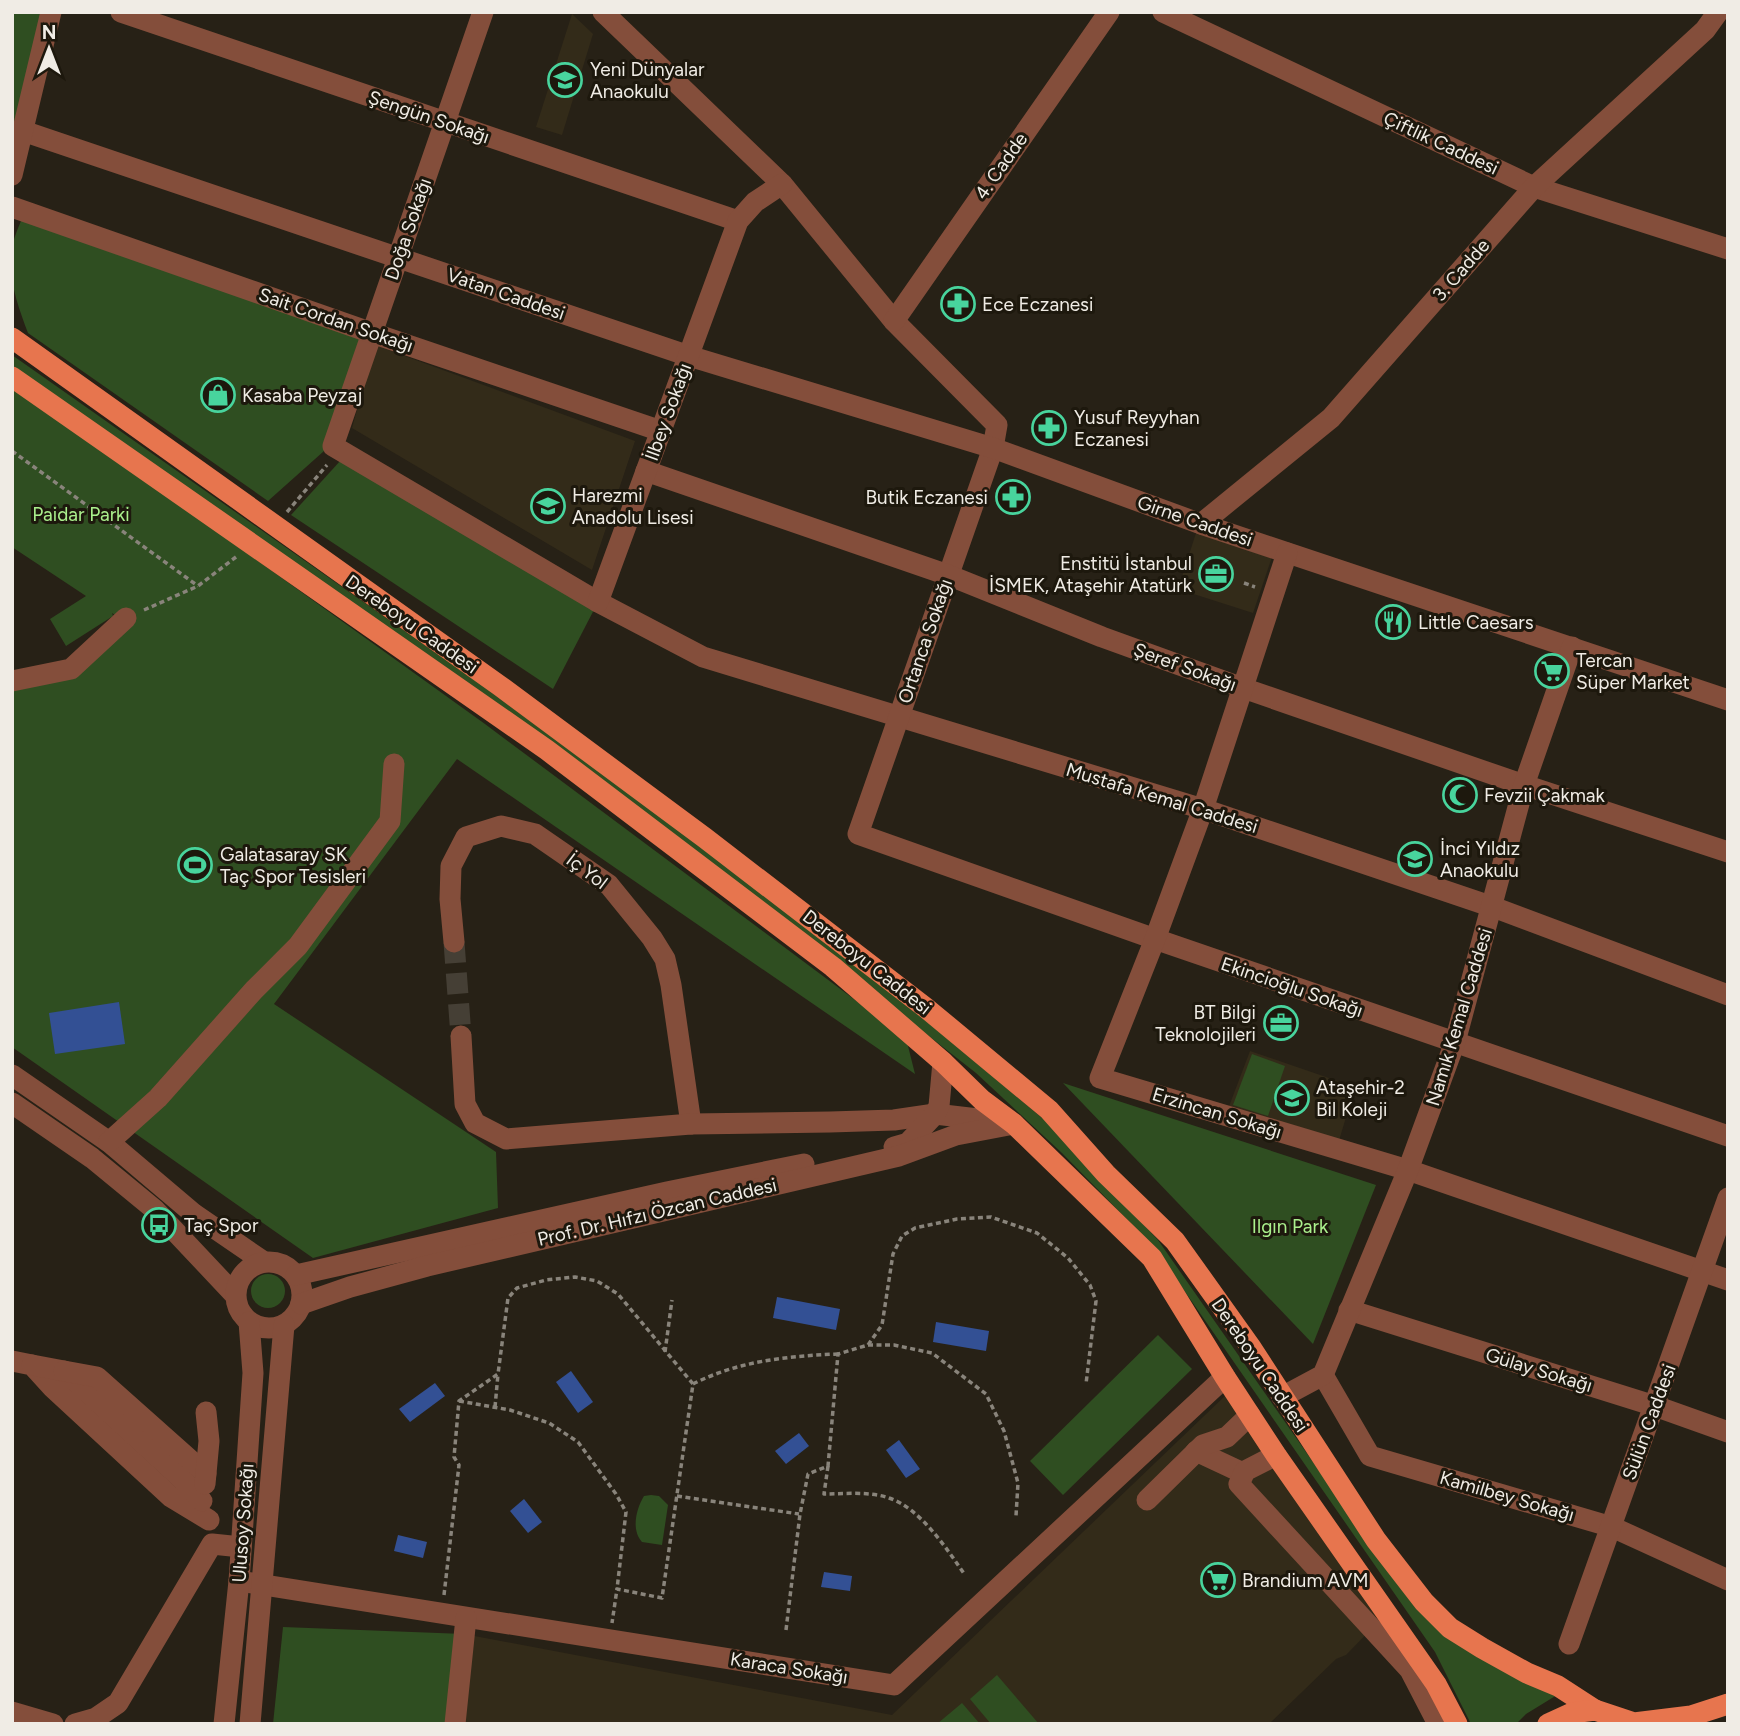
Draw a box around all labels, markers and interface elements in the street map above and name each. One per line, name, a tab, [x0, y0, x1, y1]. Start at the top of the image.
north arrow	[14, 14, 84, 84]
text: N	[42, 21, 56, 44]
place label: Yeni Dünyalar Anaokulu	[590, 58, 705, 103]
school or university icon: Yeni Dünyalar Anaokulu	[546, 61, 584, 99]
street label: Şengün Sokağı	[365, 86, 493, 148]
street label: Çiftlik Caddesi	[1380, 106, 1502, 180]
street label: 4. Cadde	[970, 128, 1032, 204]
street label: Doğa Sokağı	[380, 175, 436, 283]
street label: 3. Cadde	[1428, 234, 1494, 306]
street label: Vatan Caddesi	[444, 263, 568, 325]
street label: Sait Cordan Sokağı	[256, 283, 416, 357]
pharmacy icon: Ece Eczanesi	[939, 285, 977, 323]
place label: Ece Eczanesi	[982, 293, 1093, 316]
street label: İlbey Sokağı	[640, 360, 696, 464]
shop icon: Kasaba Peyzaj	[199, 376, 237, 414]
place label: Kasaba Peyzaj	[242, 384, 362, 407]
place label: Yusuf Reyyhan Eczanesi	[1074, 406, 1200, 451]
pharmacy icon: Yusuf Reyyhan Eczanesi	[1030, 409, 1068, 447]
pharmacy icon: Butik Eczanesi	[994, 478, 1032, 516]
place label: Harezmi Anadolu Lisesi	[572, 484, 694, 529]
place label: Butik Eczanesi	[866, 486, 988, 509]
school or university icon: Harezmi Anadolu Lisesi	[529, 487, 567, 525]
street label: Girne Caddesi	[1134, 491, 1256, 551]
park label: Paidar Parki	[32, 503, 130, 526]
place label: Enstitü İstanbul İSMEK, Ataşehir Atatürk	[989, 552, 1193, 597]
office icon: Enstitü İstanbul İSMEK, Ataşehir Atatürk	[1197, 555, 1235, 593]
street label: Dereboyu Caddesi	[341, 570, 483, 678]
street label: Ortanca Sokağı	[893, 576, 957, 706]
restaurant icon: Little Caesars	[1374, 603, 1412, 641]
place label: Little Caesars	[1418, 611, 1534, 634]
street label: Şeref Sokağı	[1131, 638, 1239, 696]
place label: Tercan Süper Market	[1576, 649, 1690, 694]
supermarket icon: Tercan Süper Market	[1533, 652, 1571, 690]
street label: Mustafa Kemal Caddesi	[1063, 758, 1261, 838]
mosque icon: Fevzii Çakmak	[1441, 776, 1479, 814]
place label: Fevzii Çakmak	[1484, 784, 1606, 807]
place label: İnci Yıldız Anaokulu	[1440, 837, 1520, 882]
school or university icon: İnci Yıldız Anaokulu	[1396, 840, 1434, 878]
place label: Galatasaray SK Taç Spor Tesisleri	[220, 843, 366, 888]
sports icon: Galatasaray SK Taç Spor Tesisleri	[176, 846, 214, 884]
street label: İç Yol	[562, 848, 612, 894]
street label: Dereboyu Caddesi	[798, 905, 936, 1019]
street label: Namık Kemal Caddesi	[1421, 925, 1497, 1109]
street label: Ekincioğlu Sokağı	[1218, 952, 1366, 1022]
place label: BT Bilgi Teknolojileri	[1155, 1001, 1256, 1046]
office icon: BT Bilgi Teknolojileri	[1262, 1004, 1300, 1042]
place label: Ataşehir-2 Bil Koleji	[1316, 1076, 1405, 1121]
school or university icon: Ataşehir-2 Bil Koleji	[1273, 1079, 1311, 1117]
street label: Erzincan Sokağı	[1149, 1082, 1285, 1144]
street label: Prof. Dr. Hıfzı Özcan Caddesi	[535, 1173, 779, 1251]
bus stop icon: Taç Spor	[140, 1206, 178, 1244]
place label: Taç Spor	[184, 1214, 259, 1237]
park label: Ilgın Park	[1252, 1215, 1329, 1238]
street label: Dereboyu Caddesi	[1207, 1294, 1313, 1436]
street label: Gülay Sokağı	[1483, 1343, 1595, 1397]
street label: Sülün Caddesi	[1617, 1361, 1681, 1483]
street label: Ulusoy Sokağı	[227, 1463, 259, 1583]
street label: Kamilbey Sokağı	[1437, 1466, 1577, 1526]
supermarket icon: Brandium AVM	[1199, 1561, 1237, 1599]
place label: Brandium AVM	[1242, 1569, 1369, 1592]
street label: Karaca Sokağı	[729, 1647, 849, 1689]

